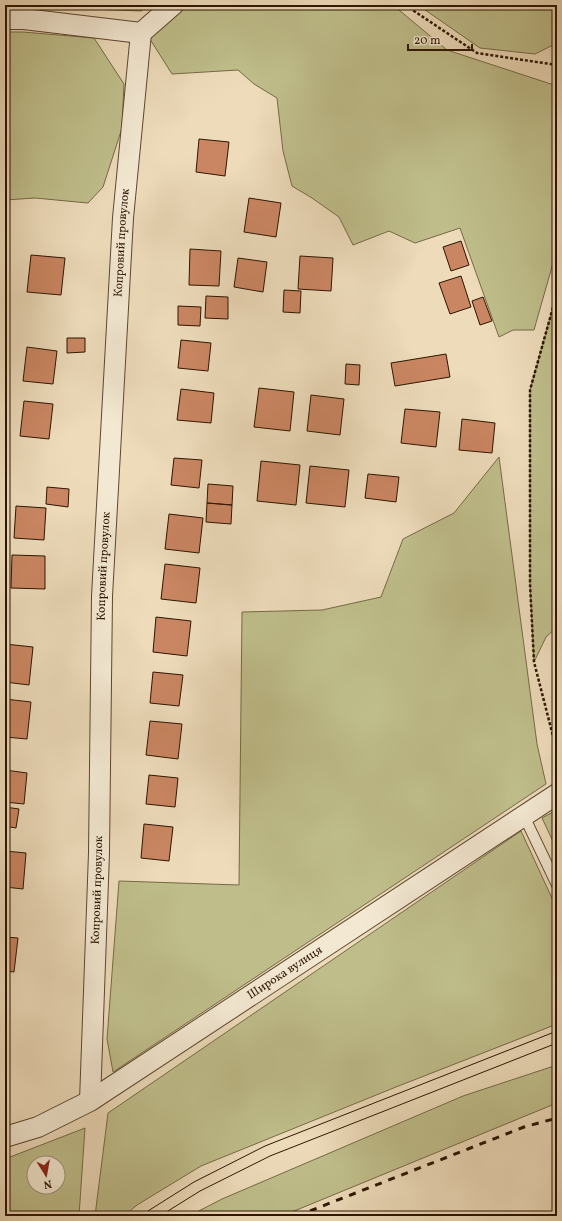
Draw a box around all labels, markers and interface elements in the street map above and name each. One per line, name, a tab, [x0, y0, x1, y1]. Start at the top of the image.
scale bar	[408, 26, 472, 52]
text: 20 m	[414, 33, 441, 49]
street label: Копровий провулок	[111, 187, 134, 297]
street label: Копровий провулок	[94, 511, 115, 621]
street label: Копровий провулок	[88, 835, 107, 945]
street label: Широка вулиця	[244, 942, 326, 1003]
north arrow	[26, 1155, 66, 1195]
text: N	[42, 1175, 53, 1191]

